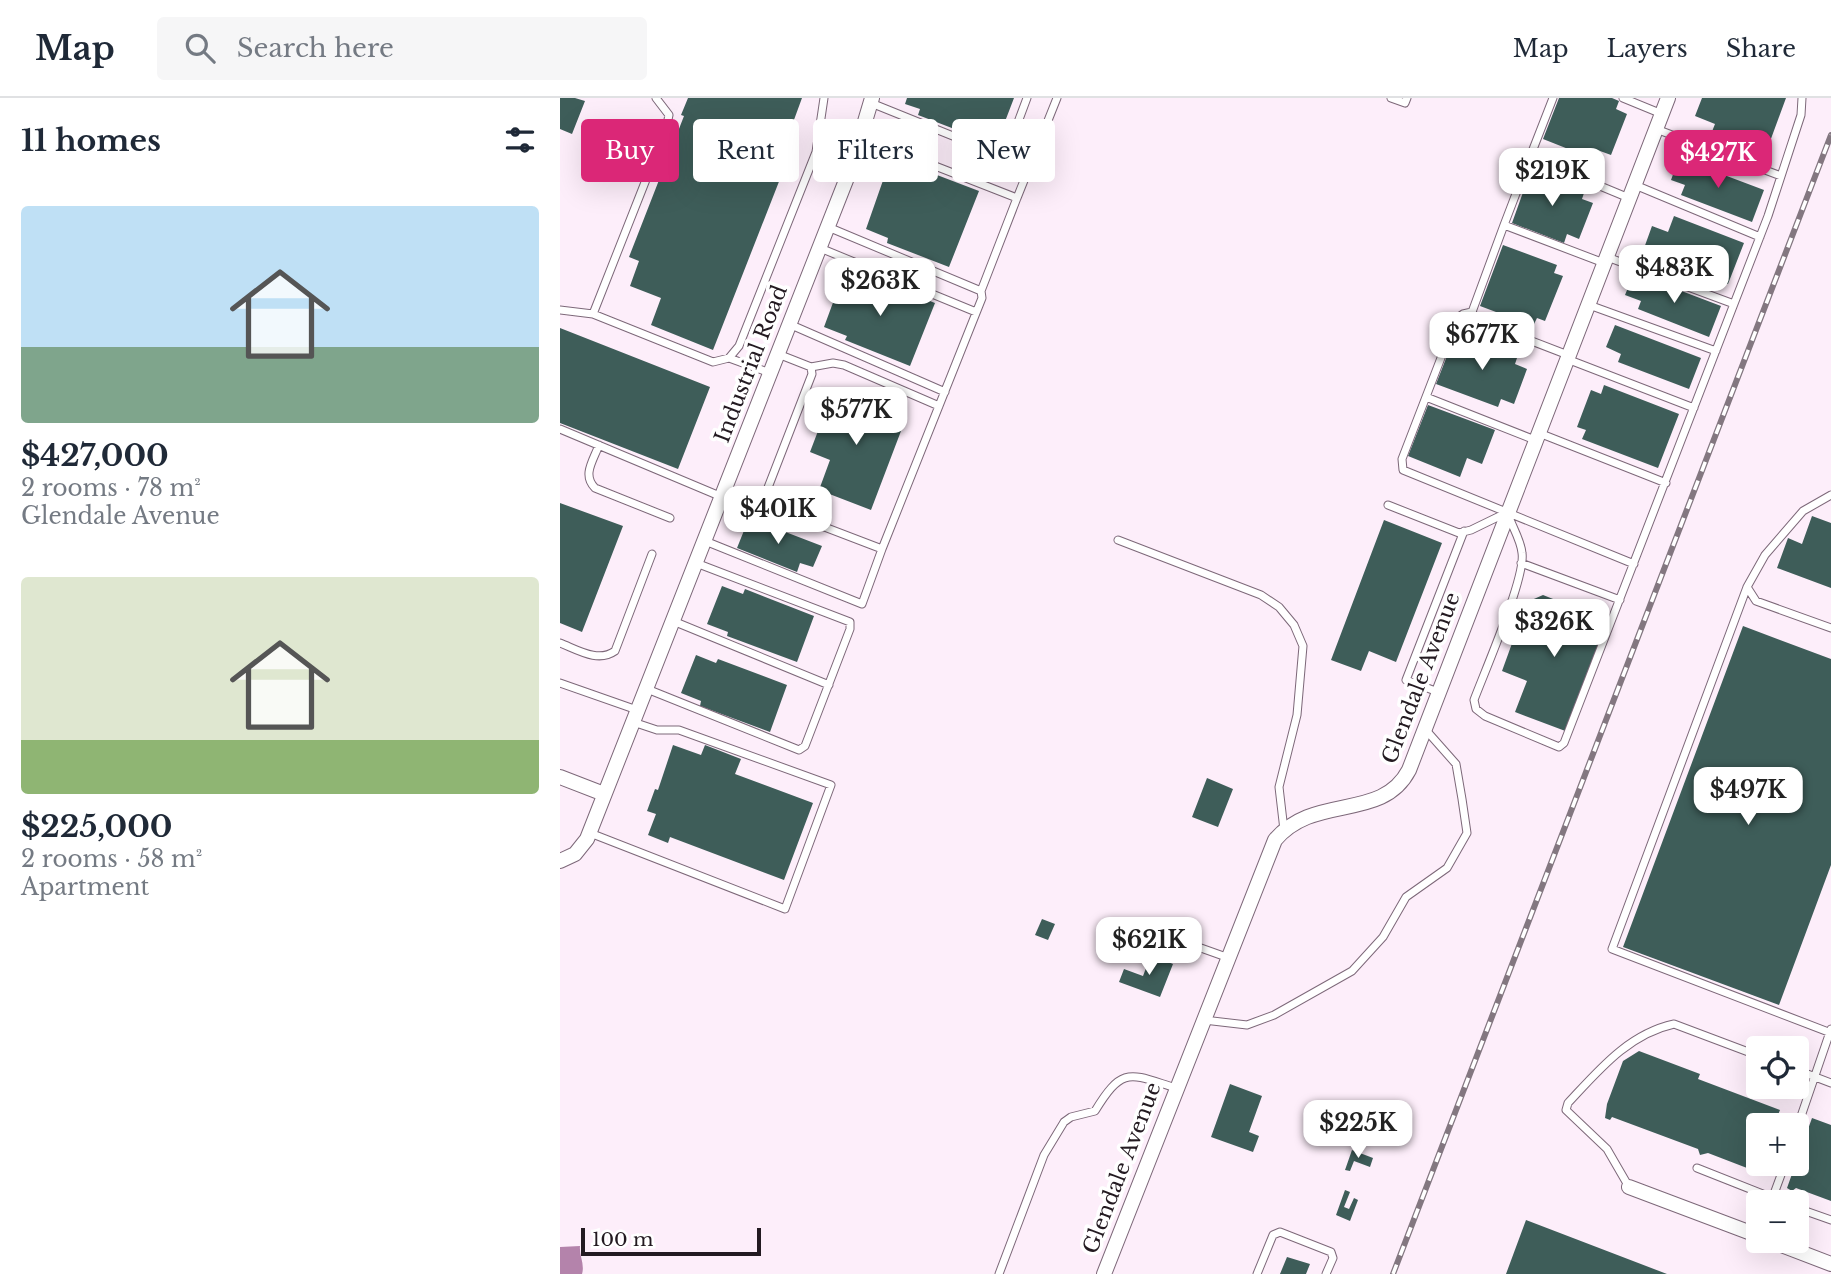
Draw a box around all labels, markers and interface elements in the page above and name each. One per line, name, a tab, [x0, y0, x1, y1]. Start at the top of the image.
search box	[157, 17, 647, 80]
text: Map	[35, 28, 115, 69]
icon: search	[181, 29, 219, 67]
text: Search here	[237, 32, 394, 64]
text: Map	[1513, 34, 1569, 63]
text: Layers	[1607, 34, 1688, 63]
text: Share	[1726, 34, 1796, 63]
chip: Buy	[581, 119, 679, 182]
chip: Rent	[693, 119, 799, 182]
chip: Filters	[813, 119, 938, 182]
chip: New	[952, 119, 1055, 182]
icon: filters	[501, 121, 539, 159]
text: 11 homes	[21, 122, 161, 159]
pin: $427K	[1669, 130, 1767, 190]
text: $427K	[1680, 139, 1756, 167]
pin: $219K	[1503, 148, 1601, 208]
text: $219K	[1515, 157, 1589, 185]
pin: $483K	[1625, 246, 1723, 305]
icon: home	[217, 251, 343, 377]
text: $483K	[1635, 254, 1713, 282]
pin: $263K	[831, 258, 929, 318]
text: $263K	[841, 267, 919, 295]
street label: Industrial Road	[709, 282, 793, 446]
pin: $677K	[1433, 313, 1531, 372]
text: $677K	[1445, 321, 1519, 349]
pin: $577K	[807, 388, 905, 447]
text: $577K	[820, 396, 892, 424]
text: $427,000	[21, 437, 169, 474]
text: 2 rooms · 78 m²	[21, 474, 201, 502]
pin: $401K	[729, 486, 827, 546]
text: $401K	[740, 495, 816, 523]
text: Glendale Avenue	[21, 502, 220, 530]
street label: Glendale Avenue	[1376, 589, 1466, 767]
pin: $326K	[1505, 600, 1603, 659]
text: $326K	[1515, 608, 1593, 636]
icon: home	[217, 622, 343, 748]
pin: $497K	[1699, 768, 1797, 827]
text: $497K	[1710, 776, 1786, 804]
text: $225,000	[21, 808, 172, 845]
text: 2 rooms · 58 m²	[21, 845, 202, 873]
text: Apartment	[21, 873, 149, 901]
pin: $621K	[1100, 918, 1198, 977]
text: $621K	[1112, 926, 1186, 954]
map controls	[1746, 1036, 1809, 1253]
button: locate	[1746, 1036, 1809, 1099]
street label: Glendale Avenue	[1077, 1079, 1167, 1257]
pin: $225K	[1309, 1100, 1407, 1160]
text: $225K	[1319, 1109, 1397, 1137]
button: +	[1746, 1113, 1809, 1176]
button: −	[1746, 1190, 1809, 1253]
scale bar	[581, 1225, 761, 1257]
text: 100 m	[592, 1228, 653, 1251]

